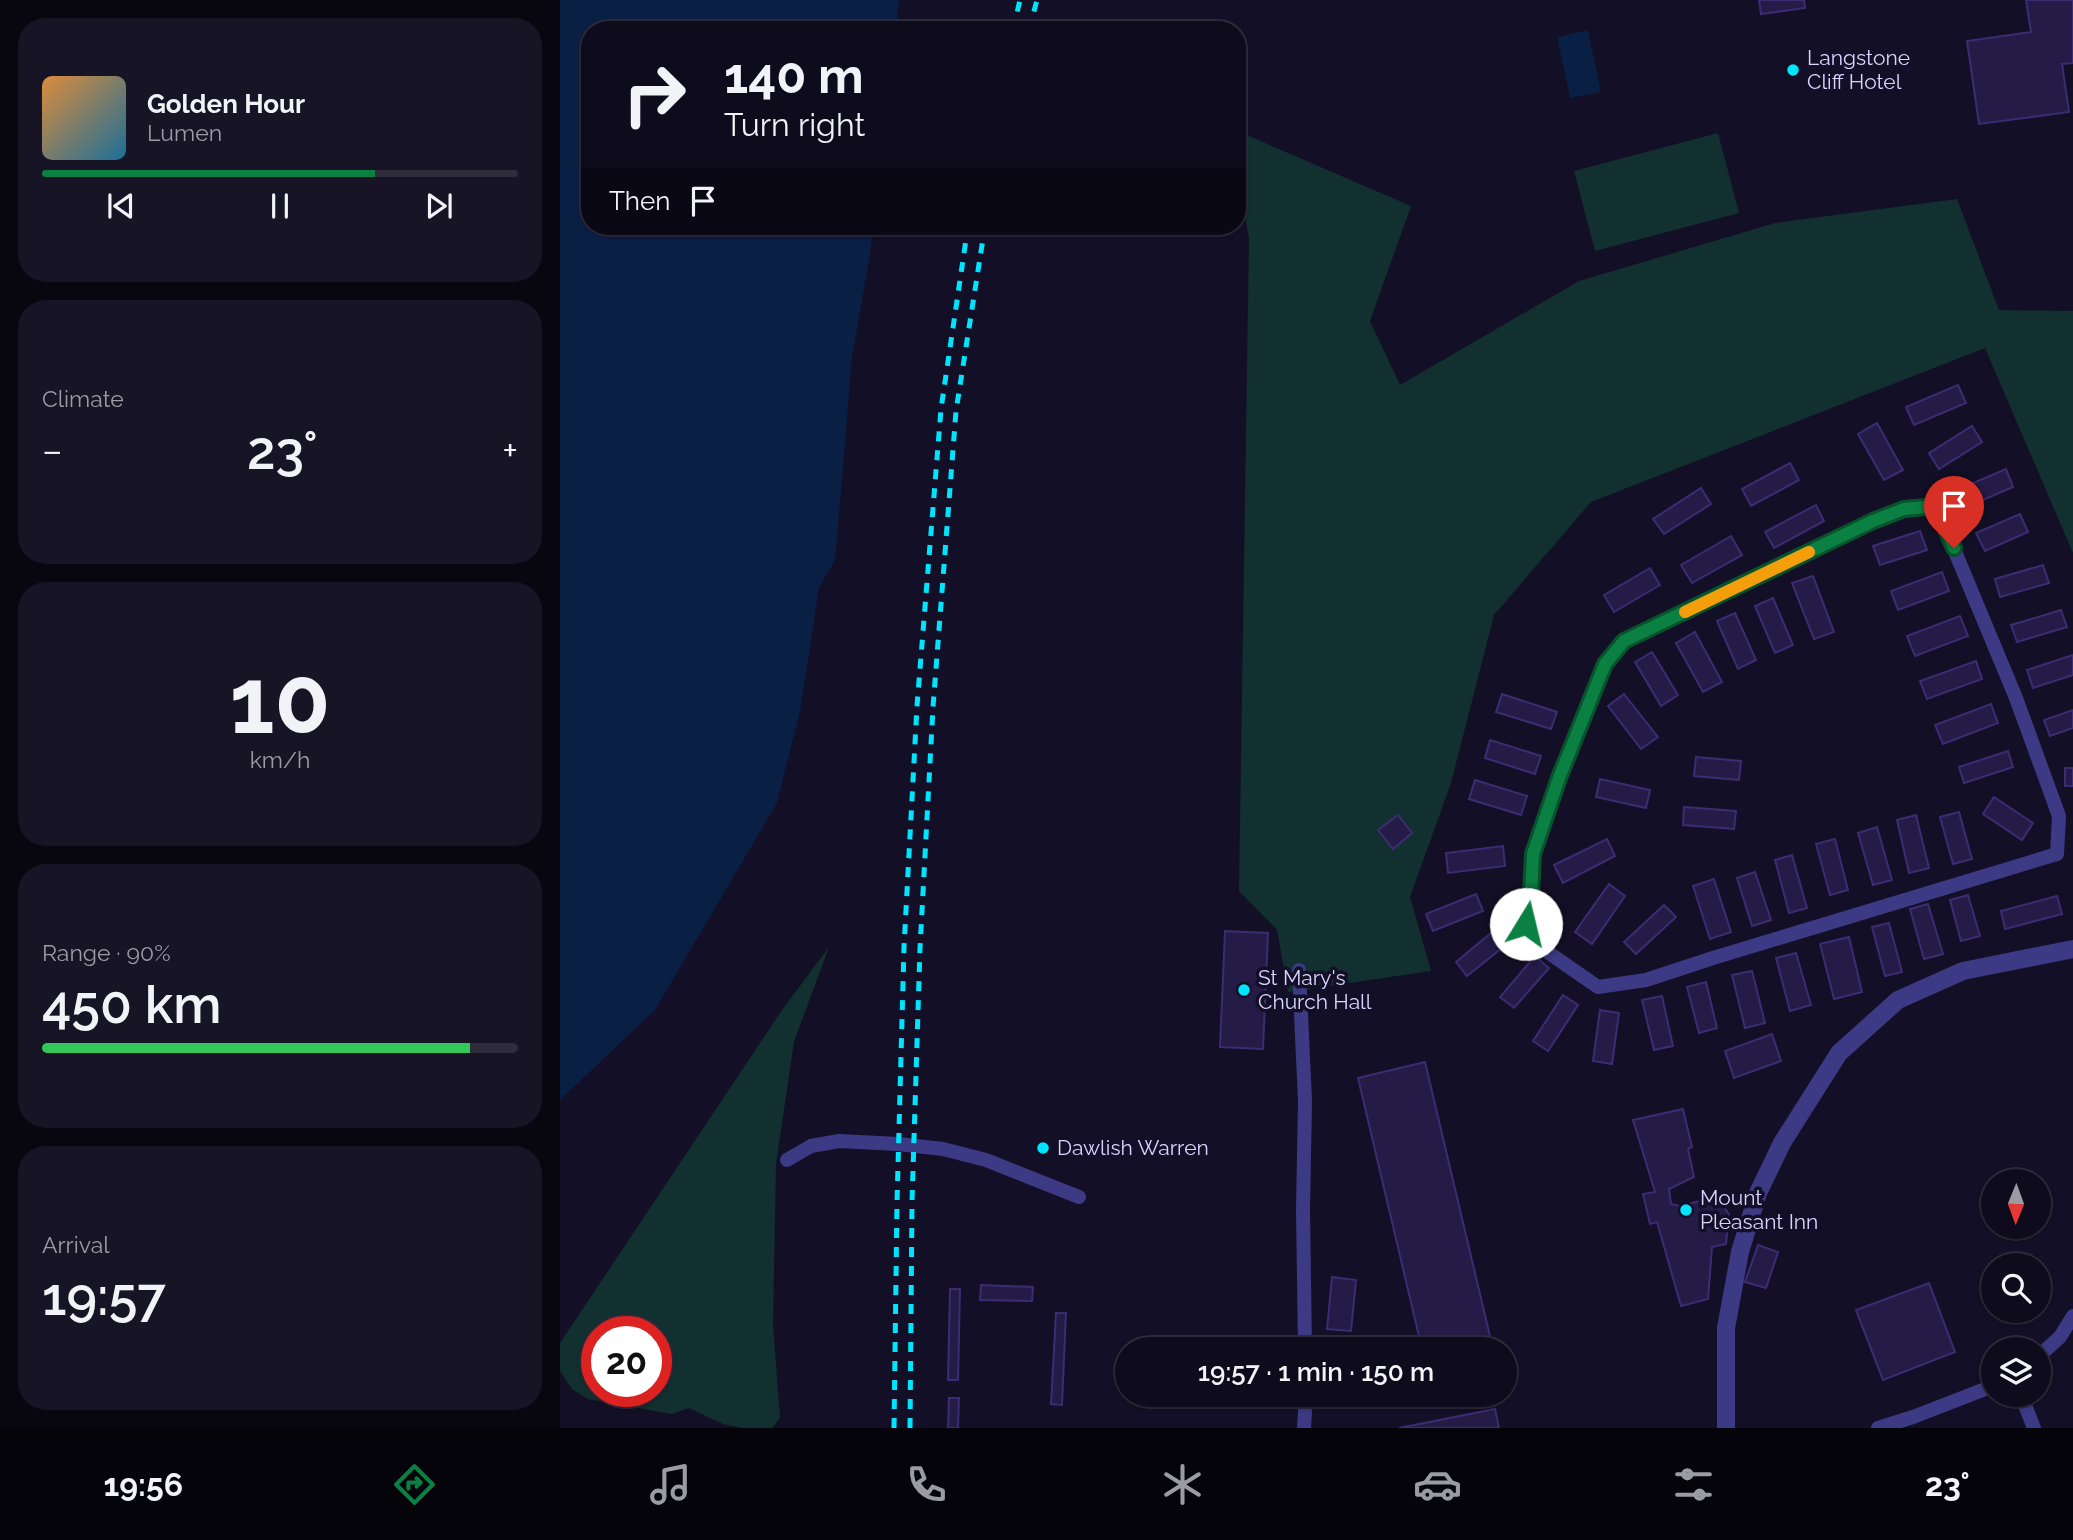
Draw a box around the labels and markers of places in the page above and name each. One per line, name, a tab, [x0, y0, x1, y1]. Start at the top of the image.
place label: Langstone Cliff Hotel	[1807, 45, 1910, 94]
marker: Langstone Cliff Hotel	[1785, 62, 1801, 78]
pin	[1924, 476, 1984, 548]
place label: St Mary's Church Hall	[1258, 965, 1372, 1014]
marker: St Mary's Church Hall	[1236, 982, 1252, 998]
place label: Dawlish Warren	[1057, 1135, 1209, 1160]
marker: Dawlish Warren	[1035, 1140, 1051, 1156]
place label: Mount Pleasant Inn	[1700, 1185, 1818, 1234]
marker: Mount Pleasant Inn	[1678, 1202, 1694, 1218]

